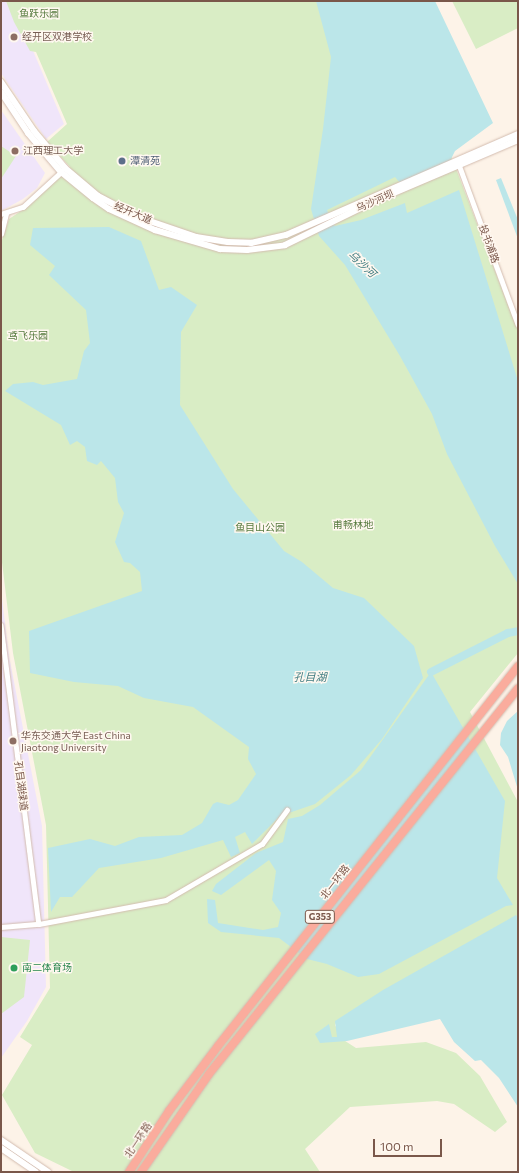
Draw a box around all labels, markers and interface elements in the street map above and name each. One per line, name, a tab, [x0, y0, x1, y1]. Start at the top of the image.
park label: 鱼跃乐园	[19, 8, 59, 20]
place label: 经开区双港学校	[22, 31, 92, 43]
marker: 经开区双港学校	[9, 32, 19, 42]
place label: 江西理工大学	[23, 145, 83, 157]
marker: 江西理工大学	[10, 146, 20, 156]
place label: 潭清苑	[130, 155, 160, 167]
marker: 潭清苑	[117, 156, 127, 166]
street label: 乌沙河坝	[354, 187, 396, 215]
street label: 经开大道	[112, 200, 154, 226]
street label: 投书浦路	[477, 223, 501, 265]
water label: 乌沙河	[345, 248, 379, 280]
park label: 鸢飞乐园	[8, 330, 48, 342]
park label: 甫畅林地	[333, 519, 373, 531]
park label: 鱼目山公园	[235, 522, 285, 534]
water label: 孔目湖	[294, 670, 326, 684]
place label: 华东交通大学 East China Jiaotong University	[21, 729, 131, 752]
marker: 华东交通大学 East China Jiaotong University	[8, 736, 18, 746]
street label: 孔目湖绿道	[12, 760, 30, 812]
street label: 北一环路	[318, 863, 352, 901]
road number: G353	[304, 910, 336, 924]
place label: 南二体育场	[22, 962, 72, 974]
marker: 南二体育场	[9, 963, 19, 973]
street label: 北一环路	[122, 1120, 154, 1160]
scale bar	[375, 1131, 444, 1157]
text: 100 m	[380, 1139, 414, 1153]

